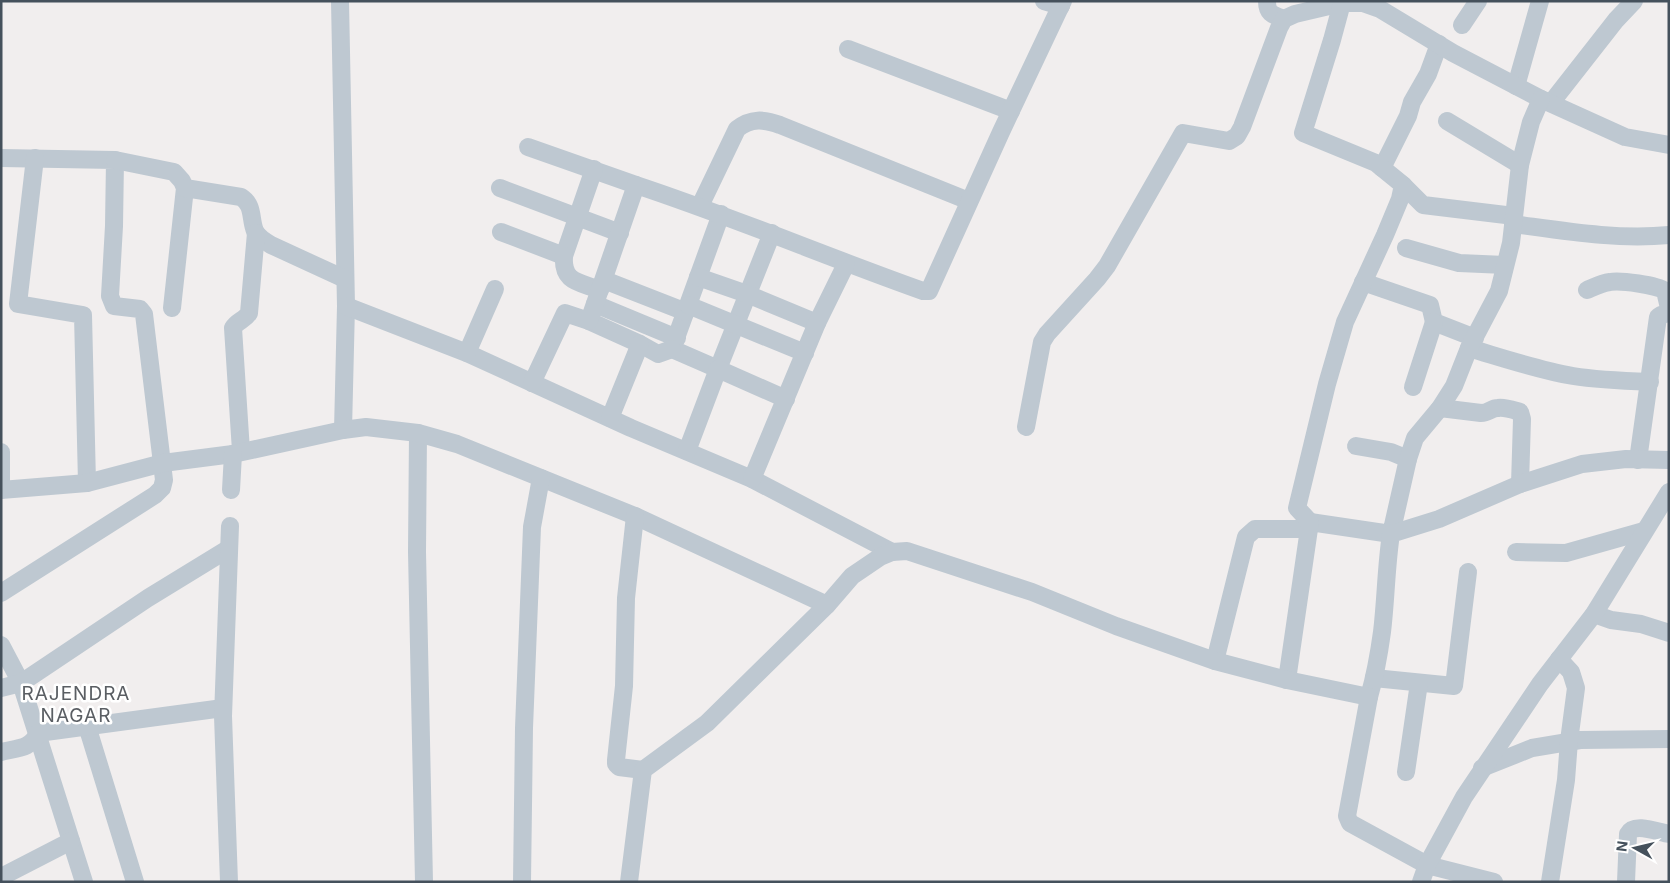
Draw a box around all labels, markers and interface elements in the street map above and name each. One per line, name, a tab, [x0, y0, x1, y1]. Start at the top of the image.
district label: RAJENDRA NAGAR	[22, 682, 130, 727]
north arrow	[1610, 823, 1660, 873]
text: N	[1612, 840, 1631, 853]

